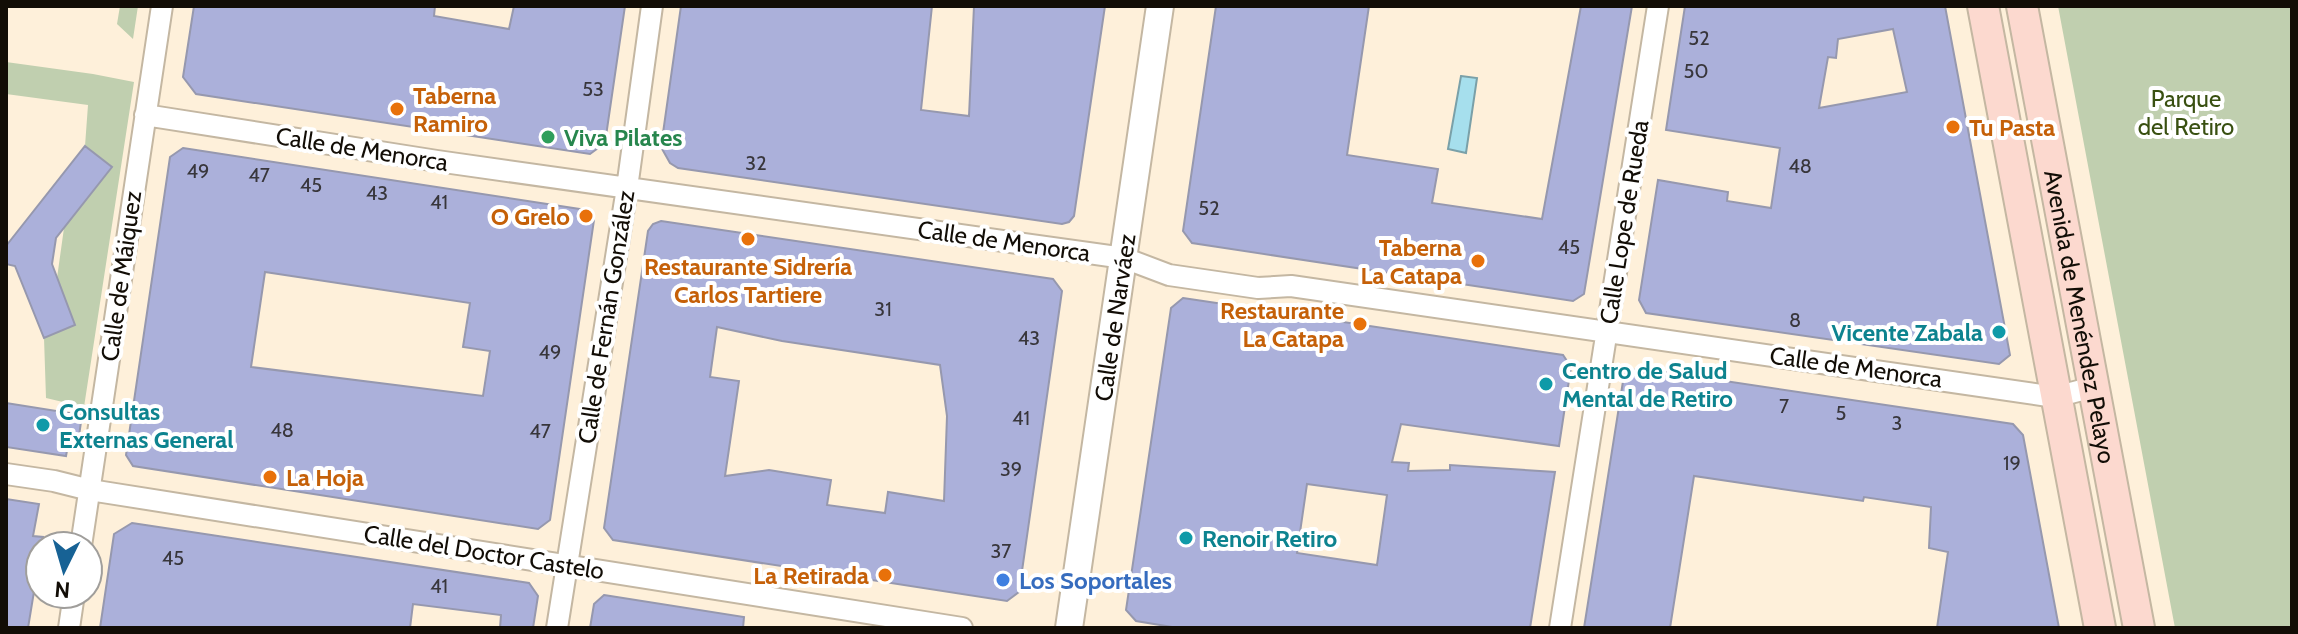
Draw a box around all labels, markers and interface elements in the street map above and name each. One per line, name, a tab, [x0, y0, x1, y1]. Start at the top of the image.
house number: 52	[1688, 26, 1710, 50]
house number: 50	[1684, 59, 1708, 83]
house number: 53	[582, 77, 604, 101]
place label: Taberna Ramiro	[413, 81, 496, 138]
park label: Parque del Retiro	[2138, 84, 2234, 141]
marker: Taberna Ramiro	[388, 100, 406, 118]
place label: Tu Pasta	[1969, 113, 2055, 142]
street label: Calle Lope de Rueda	[1594, 117, 1655, 326]
marker: Tu Pasta	[1944, 118, 1962, 136]
street label: Calle de Menorca	[274, 121, 451, 177]
place label: Viva Pilates	[564, 123, 682, 152]
marker: Viva Pilates	[539, 128, 557, 146]
house number: 32	[745, 151, 767, 175]
house number: 48	[1788, 154, 1812, 178]
house number: 49	[187, 159, 209, 183]
house number: 47	[248, 163, 270, 187]
street label: Avenida de Menéndez Pelayo	[2039, 167, 2122, 466]
house number: 45	[300, 173, 322, 197]
house number: 43	[366, 181, 388, 205]
street label: Calle de Fernán González	[572, 188, 640, 446]
street label: Calle de Máiquez	[95, 189, 147, 363]
house number: 41	[430, 190, 448, 214]
house number: 52	[1198, 196, 1220, 220]
place label: O Grelo	[491, 202, 570, 231]
marker: O Grelo	[577, 207, 595, 225]
street label: Calle de Menorca	[916, 215, 1093, 268]
marker: Restaurante Sidrería Carlos Tartiere	[739, 230, 757, 248]
street label: Calle de Narváez	[1088, 232, 1141, 403]
place label: Taberna La Catapa	[1360, 233, 1462, 290]
house number: 45	[1558, 235, 1580, 259]
place label: Restaurante Sidrería Carlos Tartiere	[644, 252, 852, 309]
marker: Taberna La Catapa	[1469, 252, 1487, 270]
place label: Restaurante La Catapa	[1220, 296, 1344, 353]
house number: 31	[874, 297, 892, 321]
house number: 8	[1789, 308, 1801, 332]
marker: Restaurante La Catapa	[1351, 315, 1369, 333]
place label: Vicente Zabala	[1831, 318, 1983, 347]
marker: Vicente Zabala	[1990, 323, 2008, 341]
house number: 43	[1018, 326, 1040, 350]
house number: 49	[539, 340, 561, 364]
street label: Calle de Menorca	[1768, 341, 1945, 394]
place label: Centro de Salud Mental de Retiro	[1562, 356, 1733, 413]
marker: Centro de Salud Mental de Retiro	[1537, 375, 1555, 393]
house number: 7	[1779, 394, 1789, 418]
place label: Consultas Externas General	[59, 397, 234, 454]
house number: 5	[1836, 401, 1846, 425]
house number: 41	[1012, 406, 1030, 430]
house number: 3	[1892, 411, 1902, 435]
marker: Consultas Externas General	[34, 416, 52, 434]
house number: 48	[270, 418, 294, 442]
house number: 47	[529, 419, 551, 443]
house number: 19	[2003, 451, 2021, 475]
house number: 39	[1000, 457, 1022, 481]
place label: La Hoja	[286, 463, 364, 492]
marker: La Hoja	[261, 468, 279, 486]
street label: Calle del Doctor Castelo	[362, 519, 606, 585]
place label: Renoir Retiro	[1202, 524, 1338, 553]
marker: Renoir Retiro	[1177, 529, 1195, 547]
north arrow	[24, 530, 104, 610]
house number: 37	[991, 539, 1011, 563]
house number: 45	[162, 546, 184, 570]
place label: La Retirada	[753, 561, 869, 590]
marker: La Retirada	[876, 566, 894, 584]
place label: Los Soportales	[1019, 566, 1172, 595]
marker: Los Soportales	[994, 571, 1012, 589]
house number: 41	[430, 574, 448, 598]
text: N	[53, 575, 71, 604]

